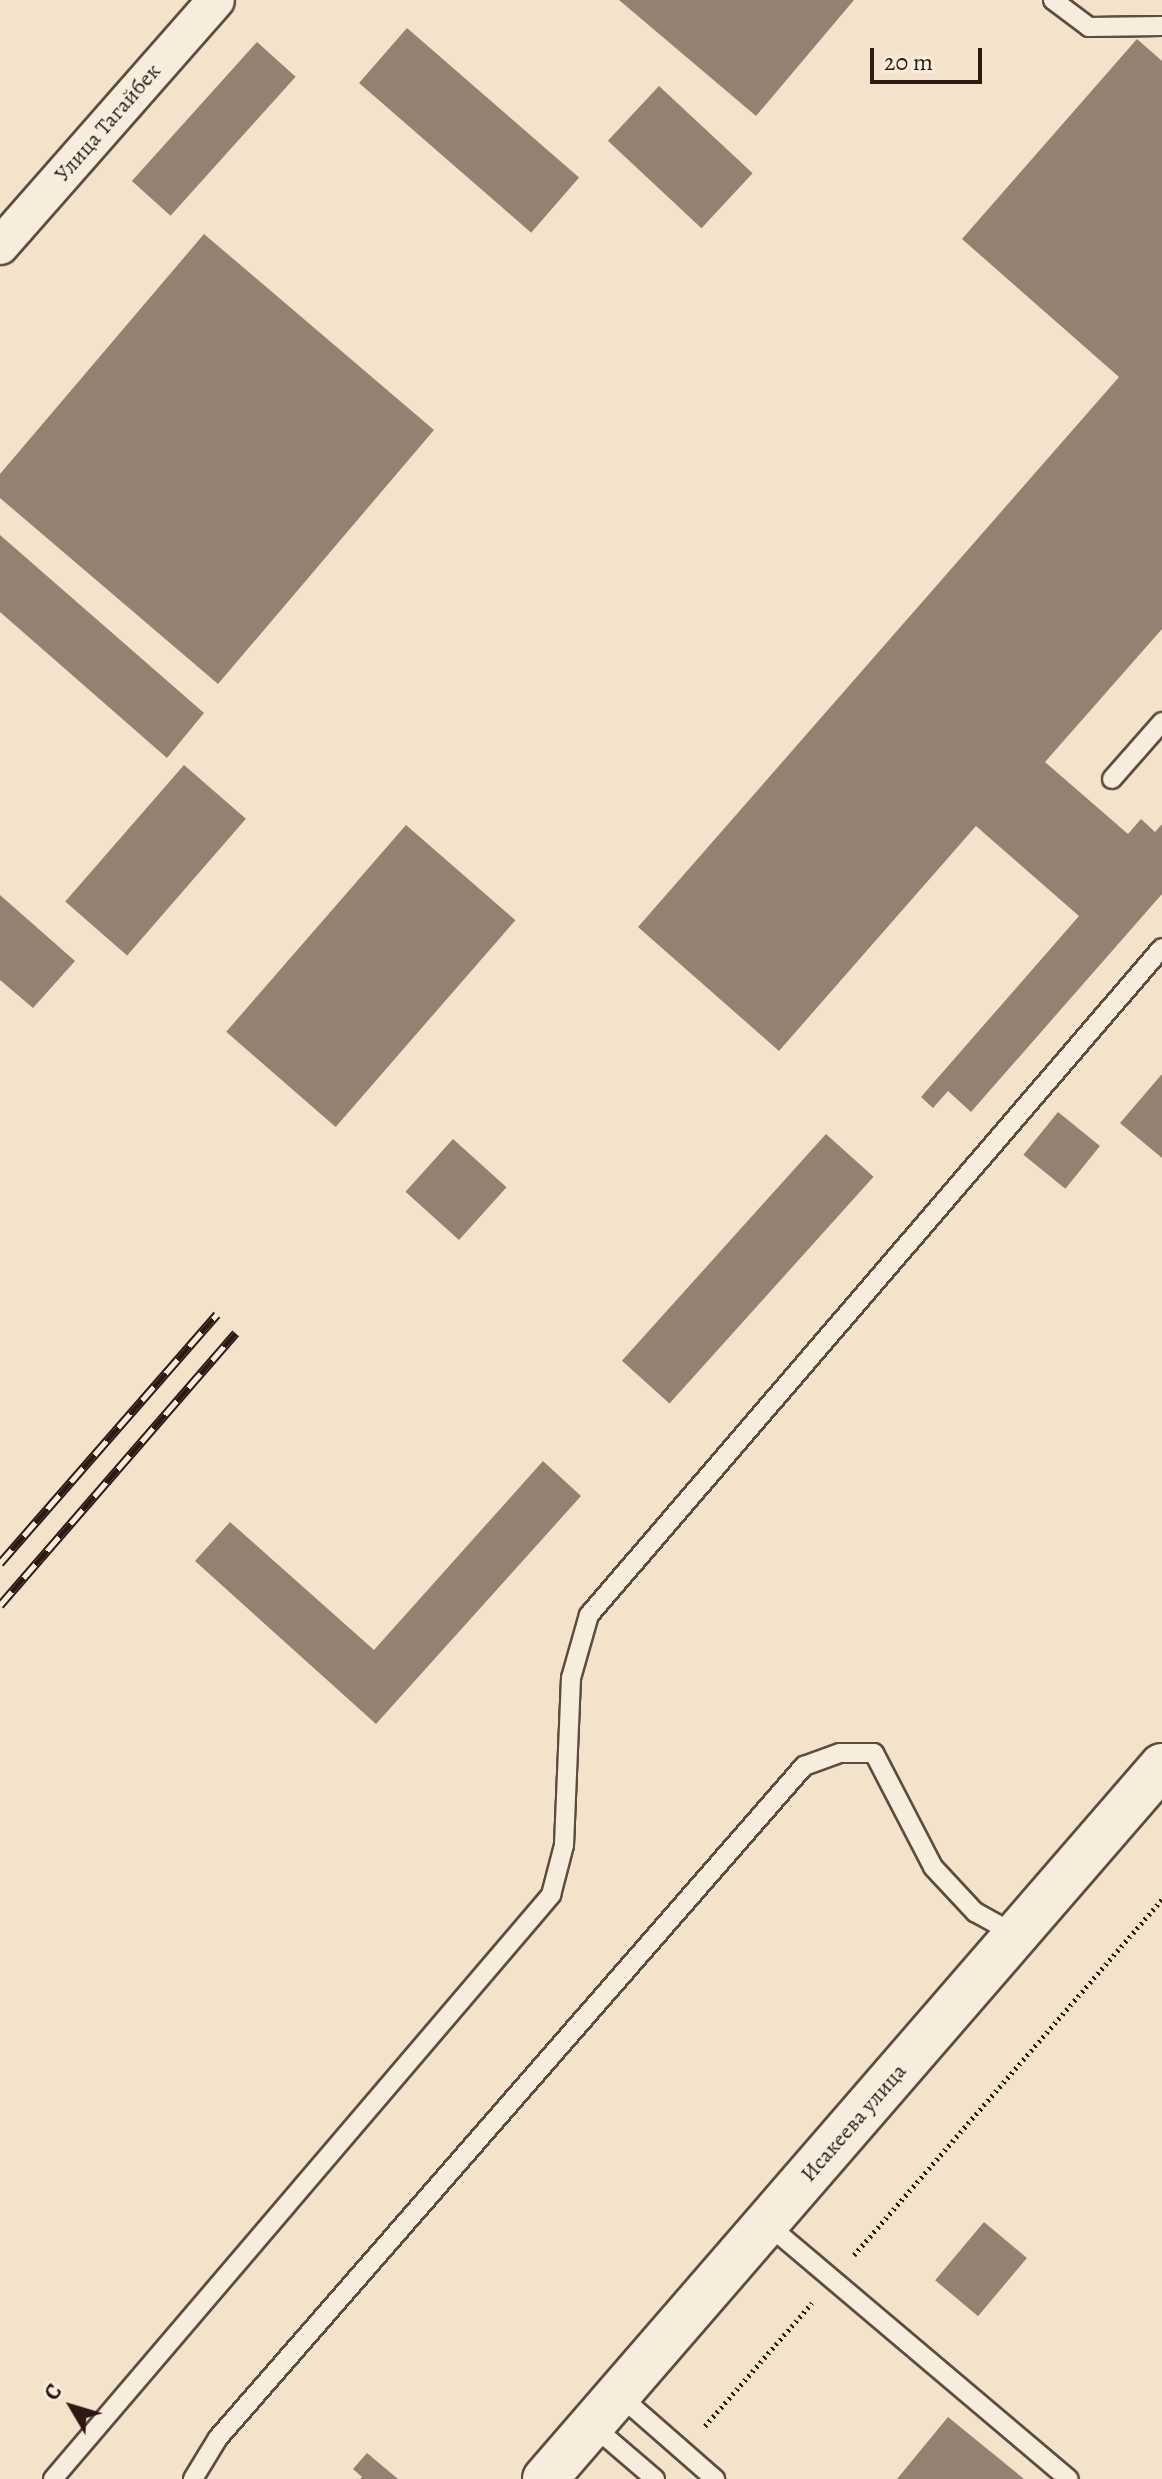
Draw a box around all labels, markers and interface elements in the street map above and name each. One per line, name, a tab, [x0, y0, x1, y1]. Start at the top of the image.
scale bar	[874, 32, 986, 82]
text: 20 m	[884, 46, 933, 78]
street label: Улица Тагайбек	[49, 58, 167, 188]
street label: Исакеева улица	[796, 2059, 912, 2187]
north arrow	[32, 2367, 112, 2447]
text: С	[37, 2378, 69, 2407]

